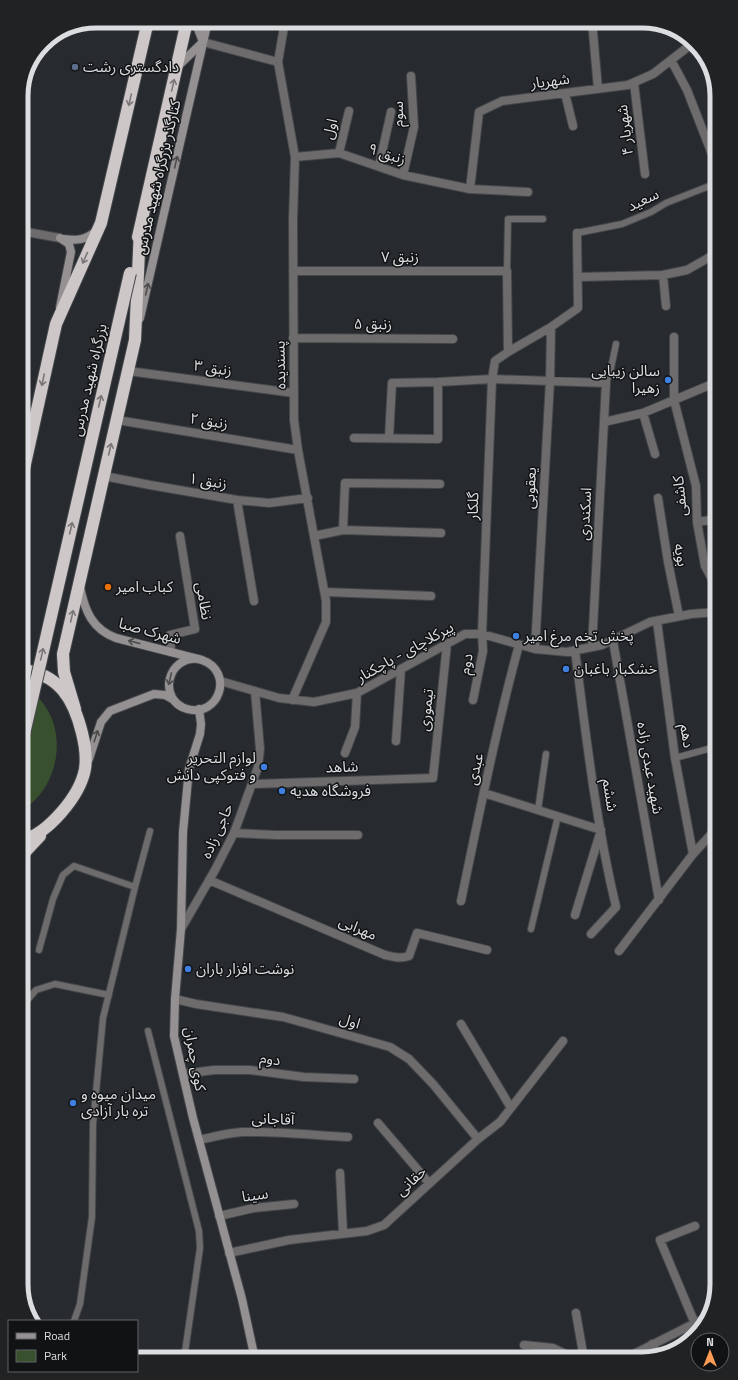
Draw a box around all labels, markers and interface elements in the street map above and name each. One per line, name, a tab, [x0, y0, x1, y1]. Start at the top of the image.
place label: دادگستری رشت	[83, 55, 179, 78]
marker: دادگستری رشت	[70, 62, 80, 72]
street label: شهریار	[528, 67, 571, 94]
one-way arrow	[169, 78, 177, 91]
one-way arrow	[125, 93, 133, 106]
street label: کنارگذر بزرگراه شهید مدرس	[128, 96, 187, 257]
street label: سوم	[386, 101, 409, 127]
street label: شهریار ۴	[610, 103, 639, 157]
street label: اول	[316, 116, 343, 142]
street label: زنبق ۹	[365, 137, 409, 170]
one-way arrow	[172, 156, 180, 169]
street label: سعید	[623, 182, 663, 217]
street label: زنبق ۷	[381, 245, 419, 268]
one-way arrow	[81, 252, 89, 264]
one-way arrow	[143, 282, 151, 295]
street label: زنبق ۵	[354, 312, 392, 335]
street label: بزرگراه شهید مدرس	[64, 321, 113, 438]
street label: پسندیده	[268, 340, 291, 390]
street label: زنبق ۳	[193, 353, 234, 382]
place label: سالن زیبایی زهیرا	[591, 359, 660, 399]
one-way arrow	[39, 374, 47, 387]
marker: سالن زیبایی زهیرا	[663, 375, 673, 385]
one-way arrow	[97, 395, 105, 408]
street label: زنبق ۲	[188, 406, 230, 435]
one-way arrow	[107, 442, 115, 455]
street label: زنبق ۱	[187, 466, 229, 495]
street label: یعقوبی	[517, 466, 542, 509]
street label: کاشفی	[666, 474, 693, 518]
street label: اسکندری	[572, 487, 597, 541]
street label: گلکار	[460, 491, 485, 521]
one-way arrow	[68, 522, 76, 535]
street label: بویه	[668, 542, 695, 568]
place label: کباب امیر	[115, 575, 174, 598]
street label: نظامی	[190, 580, 219, 621]
marker: کباب امیر	[103, 582, 113, 592]
one-way arrow	[69, 610, 76, 623]
street label: شهرک صبا	[116, 611, 184, 650]
street label: پیرکلاچای - پاچکنار	[351, 615, 458, 688]
place label: پخش تخم مرغ امیر	[523, 624, 634, 648]
marker: پخش تخم مرغ امیر	[511, 631, 521, 641]
one-way arrow	[128, 638, 141, 646]
one-way arrow	[39, 648, 47, 661]
street label: دوم	[452, 651, 479, 676]
place label: خشکبار باغبان	[574, 657, 657, 680]
marker: خشکبار باغبان	[561, 664, 571, 674]
one-way arrow	[166, 672, 174, 685]
street label: تیموری	[412, 687, 439, 732]
street label: شهید عبدی زاده	[631, 720, 670, 816]
street label: دهم	[674, 722, 701, 750]
one-way arrow	[93, 730, 100, 743]
place label: لوازم التحریر و فتوکپی دانش	[167, 746, 256, 786]
street label: عبدی	[460, 750, 489, 787]
street label: شاهد	[325, 754, 359, 779]
marker: لوازم التحریر و فتوکپی دانش	[259, 762, 269, 772]
street label: ششم	[597, 777, 624, 813]
place label: فروشگاه هدیه	[290, 779, 371, 802]
marker: فروشگاه هدیه	[277, 786, 287, 796]
street label: حاجی زاده	[194, 799, 239, 862]
street label: مهرابی	[335, 909, 381, 946]
place label: نوشت افزار باران	[196, 957, 294, 980]
marker: نوشت افزار باران	[183, 964, 193, 974]
street label: اول	[337, 1006, 364, 1035]
street label: کوی چمران	[179, 1025, 213, 1094]
street label: دوم	[258, 1046, 282, 1071]
place label: میدان میوه و تره بار آزادی	[81, 1082, 156, 1122]
marker: میدان میوه و تره بار آزادی	[68, 1098, 78, 1108]
street label: آقاجانی	[251, 1106, 295, 1131]
street label: حقانی	[390, 1160, 432, 1201]
street label: سینا	[240, 1181, 270, 1208]
legend	[8, 1320, 138, 1372]
text: Road	[44, 1326, 70, 1345]
north arrow	[690, 1332, 730, 1372]
text: N	[706, 1334, 714, 1350]
text: Park	[44, 1346, 67, 1365]

